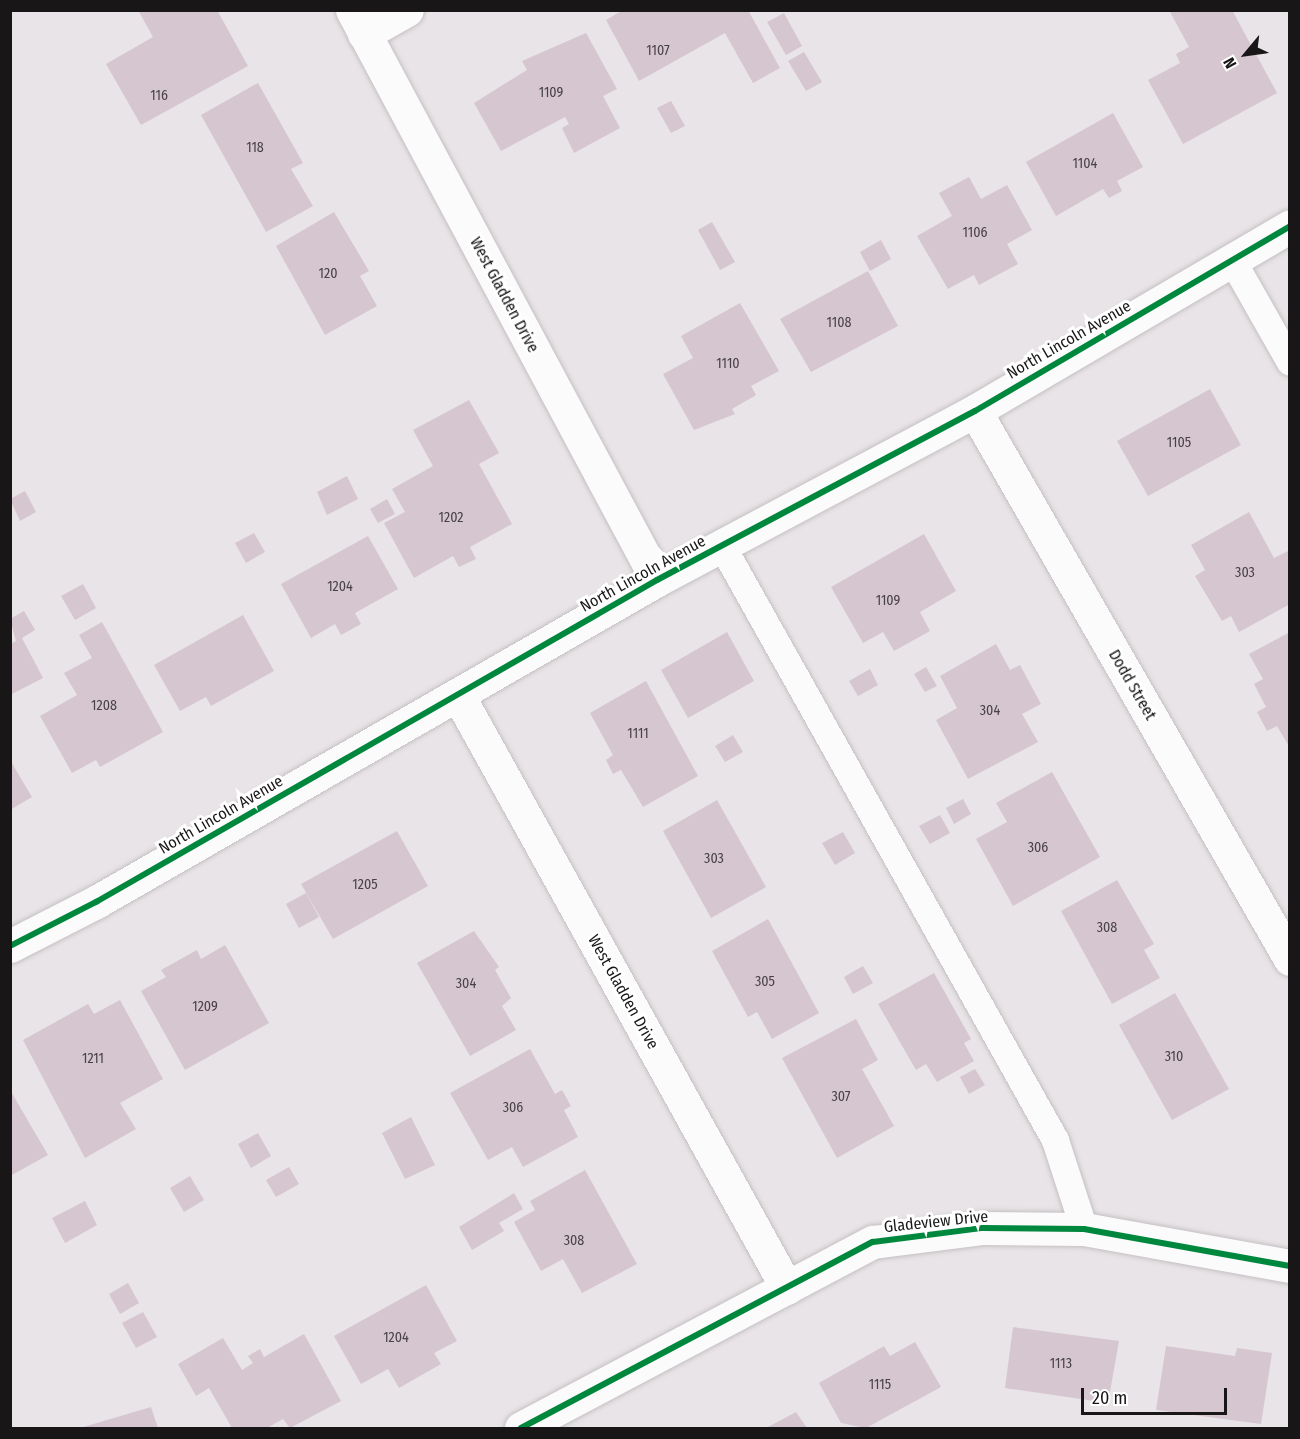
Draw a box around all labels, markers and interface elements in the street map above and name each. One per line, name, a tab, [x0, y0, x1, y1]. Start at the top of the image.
north arrow	[1216, 24, 1276, 84]
house number: 1107	[646, 43, 670, 59]
text: N	[1219, 54, 1240, 72]
house number: 1109	[539, 85, 563, 101]
house number: 116	[150, 88, 168, 104]
house number: 118	[246, 140, 264, 156]
house number: 1104	[1073, 156, 1097, 172]
house number: 1106	[963, 225, 987, 241]
street label: West Gladden Drive	[466, 234, 542, 356]
house number: 120	[319, 266, 337, 282]
street label: North Lincoln Avenue	[1004, 297, 1134, 383]
house number: 1108	[826, 315, 852, 331]
house number: 1110	[716, 356, 740, 372]
house number: 1105	[1167, 435, 1191, 451]
house number: 1202	[439, 510, 463, 526]
street label: North Lincoln Avenue	[577, 532, 709, 616]
house number: 303	[1235, 565, 1255, 581]
house number: 1204	[327, 579, 353, 595]
house number: 1109	[876, 593, 900, 609]
street label: Dodd Street	[1104, 646, 1160, 724]
house number: 1208	[91, 698, 117, 714]
house number: 304	[980, 703, 1000, 719]
house number: 1111	[627, 726, 649, 742]
street label: North Lincoln Avenue	[156, 772, 286, 858]
house number: 306	[1028, 840, 1048, 856]
house number: 303	[704, 851, 724, 867]
house number: 1205	[352, 877, 378, 893]
house number: 308	[1097, 920, 1117, 936]
street label: West Gladden Drive	[584, 931, 662, 1053]
house number: 305	[755, 974, 775, 990]
house number: 304	[456, 976, 476, 992]
house number: 1209	[192, 999, 218, 1015]
house number: 310	[1165, 1049, 1183, 1065]
house number: 1211	[82, 1051, 104, 1067]
house number: 307	[831, 1089, 851, 1105]
house number: 306	[503, 1100, 523, 1116]
street label: Gladeview Drive	[883, 1207, 989, 1237]
house number: 308	[564, 1233, 584, 1249]
house number: 1204	[383, 1330, 409, 1346]
house number: 1113	[1050, 1356, 1072, 1372]
scale bar	[1084, 1376, 1230, 1414]
house number: 1115	[869, 1377, 891, 1393]
text: 20 m	[1092, 1387, 1127, 1409]

